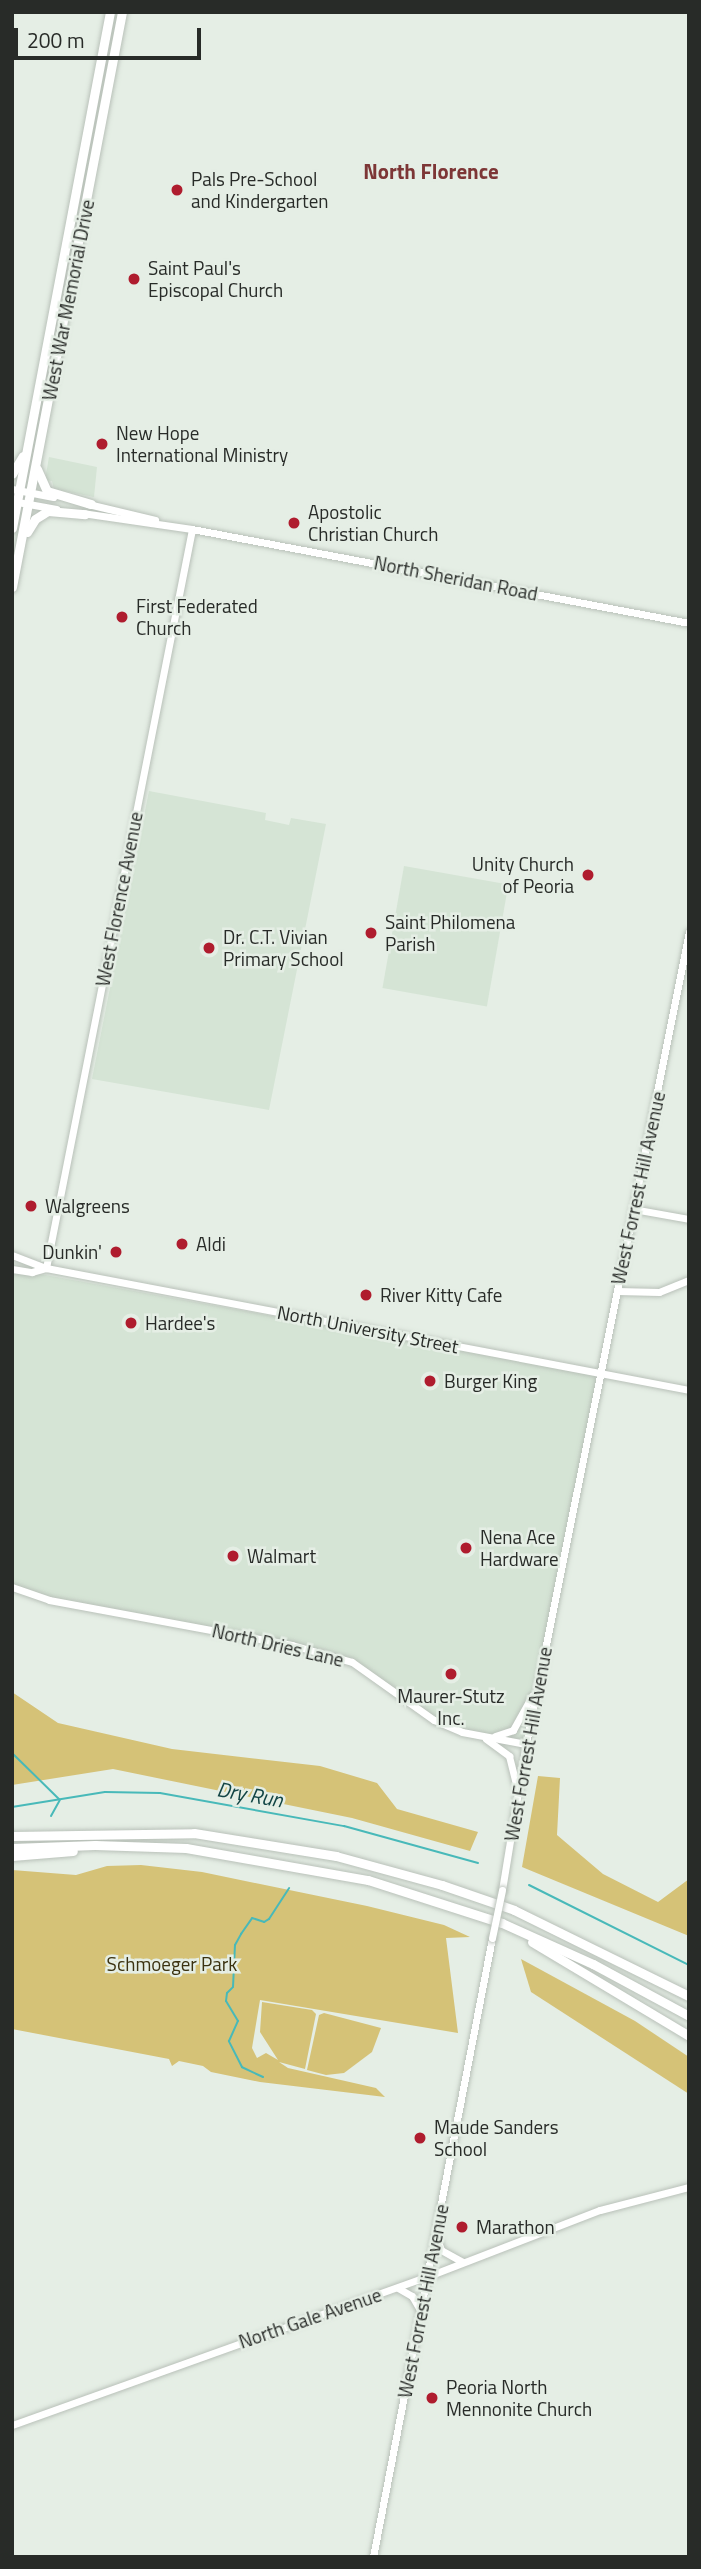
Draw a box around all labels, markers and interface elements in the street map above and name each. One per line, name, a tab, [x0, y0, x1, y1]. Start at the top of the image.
scale bar	[18, 14, 205, 58]
text: 200 m	[27, 24, 84, 56]
district label: North Florence	[363, 158, 499, 184]
place label: Pals Pre-School and Kindergarten	[191, 168, 329, 212]
marker: Pals Pre-School and Kindergarten	[169, 182, 185, 198]
street label: West War Memorial Drive	[37, 198, 99, 402]
place label: Saint Paul's Episcopal Church	[148, 257, 283, 301]
marker: Saint Paul's Episcopal Church	[126, 271, 142, 287]
place label: New Hope International Ministry	[116, 422, 288, 466]
marker: New Hope International Ministry	[94, 436, 110, 452]
place label: Apostolic Christian Church	[308, 501, 438, 545]
marker: Apostolic Christian Church	[286, 515, 302, 531]
street label: North Sheridan Road	[372, 551, 540, 605]
place label: First Federated Church	[136, 595, 258, 639]
marker: First Federated Church	[114, 609, 130, 625]
street label: West Florence Avenue	[91, 810, 147, 988]
place label: Unity Church of Peoria	[472, 853, 574, 897]
marker: Unity Church of Peoria	[580, 867, 596, 883]
place label: Saint Philomena Parish	[385, 911, 515, 955]
marker: Saint Philomena Parish	[363, 925, 379, 941]
place label: Dr. C.T. Vivian Primary School	[223, 926, 344, 970]
marker: Dr. C.T. Vivian Primary School	[201, 940, 217, 956]
street label: West Forrest Hill Avenue	[606, 1089, 670, 1287]
place label: Walgreens	[45, 1195, 130, 1217]
marker: Walgreens	[23, 1198, 39, 1214]
place label: Aldi	[196, 1233, 226, 1255]
marker: Aldi	[174, 1236, 190, 1252]
place label: Dunkin'	[42, 1241, 102, 1263]
marker: Dunkin'	[108, 1244, 124, 1260]
place label: River Kitty Cafe	[380, 1284, 502, 1306]
marker: River Kitty Cafe	[358, 1287, 374, 1303]
street label: North University Street	[275, 1300, 461, 1358]
place label: Hardee's	[145, 1312, 215, 1334]
marker: Hardee's	[123, 1315, 139, 1331]
place label: Burger King	[444, 1370, 537, 1392]
marker: Burger King	[422, 1373, 438, 1389]
place label: Nena Ace Hardware	[480, 1526, 559, 1570]
marker: Nena Ace Hardware	[458, 1540, 474, 1556]
place label: Walmart	[247, 1545, 316, 1567]
marker: Walmart	[225, 1548, 241, 1564]
street label: North Dries Lane	[210, 1619, 346, 1671]
street label: West Forrest Hill Avenue	[500, 1645, 556, 1843]
marker: Maurer-Stutz Inc.	[443, 1666, 459, 1682]
place label: Maurer-Stutz Inc.	[397, 1685, 505, 1729]
water label: Dry Run	[215, 1776, 285, 1812]
park label: Schmoeger Park	[107, 1953, 237, 1975]
place label: Maude Sanders School	[434, 2116, 558, 2160]
marker: Maude Sanders School	[412, 2130, 428, 2146]
street label: West Forrest Hill Avenue	[393, 2202, 453, 2400]
place label: Marathon	[476, 2216, 555, 2238]
marker: Marathon	[454, 2219, 470, 2235]
street label: North Gale Avenue	[236, 2283, 384, 2353]
place label: Peoria North Mennonite Church	[446, 2376, 592, 2420]
marker: Peoria North Mennonite Church	[424, 2390, 440, 2406]

